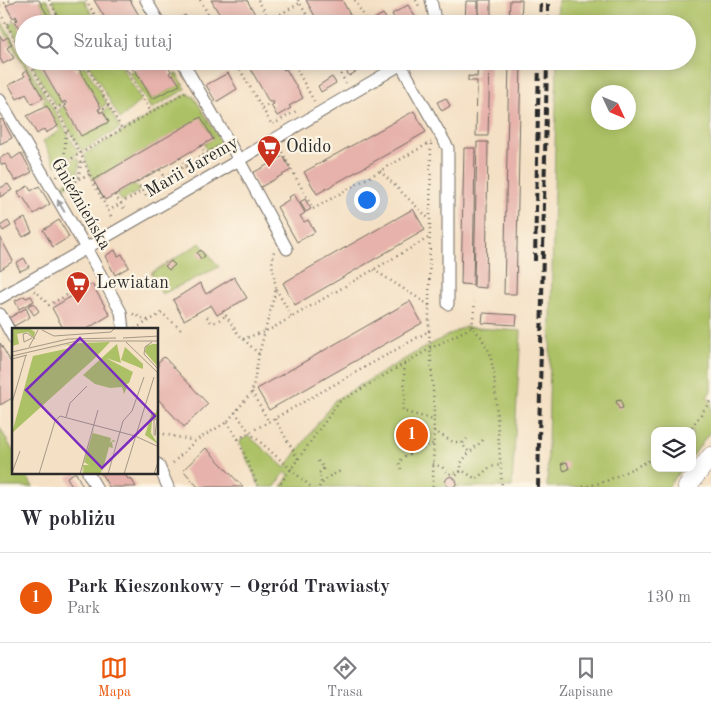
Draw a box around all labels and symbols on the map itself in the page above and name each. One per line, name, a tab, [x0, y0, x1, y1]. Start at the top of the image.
north arrow	[591, 85, 636, 130]
street label: Marii Jaremy	[142, 133, 242, 201]
supermarket icon: Odido	[256, 134, 282, 168]
place label: Odido	[286, 138, 331, 156]
street label: Gnieźnieńska	[48, 155, 114, 253]
your location	[354, 187, 380, 213]
one-way arrow	[57, 199, 66, 212]
supermarket icon: Lewiatan	[65, 270, 91, 304]
place label: Lewiatan	[96, 274, 169, 292]
inset map	[12, 328, 159, 474]
pin: 1	[396, 416, 428, 454]

